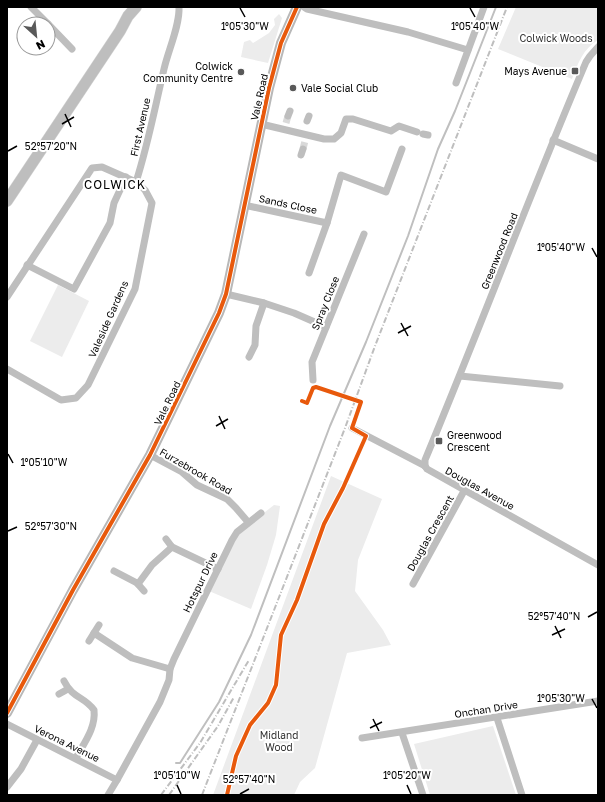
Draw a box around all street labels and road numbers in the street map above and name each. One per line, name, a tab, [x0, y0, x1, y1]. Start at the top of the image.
street label: Vale Road	[248, 72, 270, 122]
street label: First Avenue	[127, 96, 153, 157]
street label: Sands Close	[258, 192, 318, 216]
street label: Greenwood Road	[478, 211, 520, 291]
street label: Spray Close	[309, 274, 341, 332]
street label: Valeside Gardens	[86, 279, 130, 359]
street label: Vale Road	[151, 379, 183, 427]
street label: Furzebrook Road	[158, 445, 234, 497]
street label: Douglas Avenue	[443, 464, 517, 512]
street label: Douglas Crescent	[404, 493, 456, 573]
street label: Hotspur Drive	[180, 549, 220, 614]
street label: Onchan Drive	[453, 698, 519, 720]
street label: Verona Avenue	[32, 722, 102, 764]

